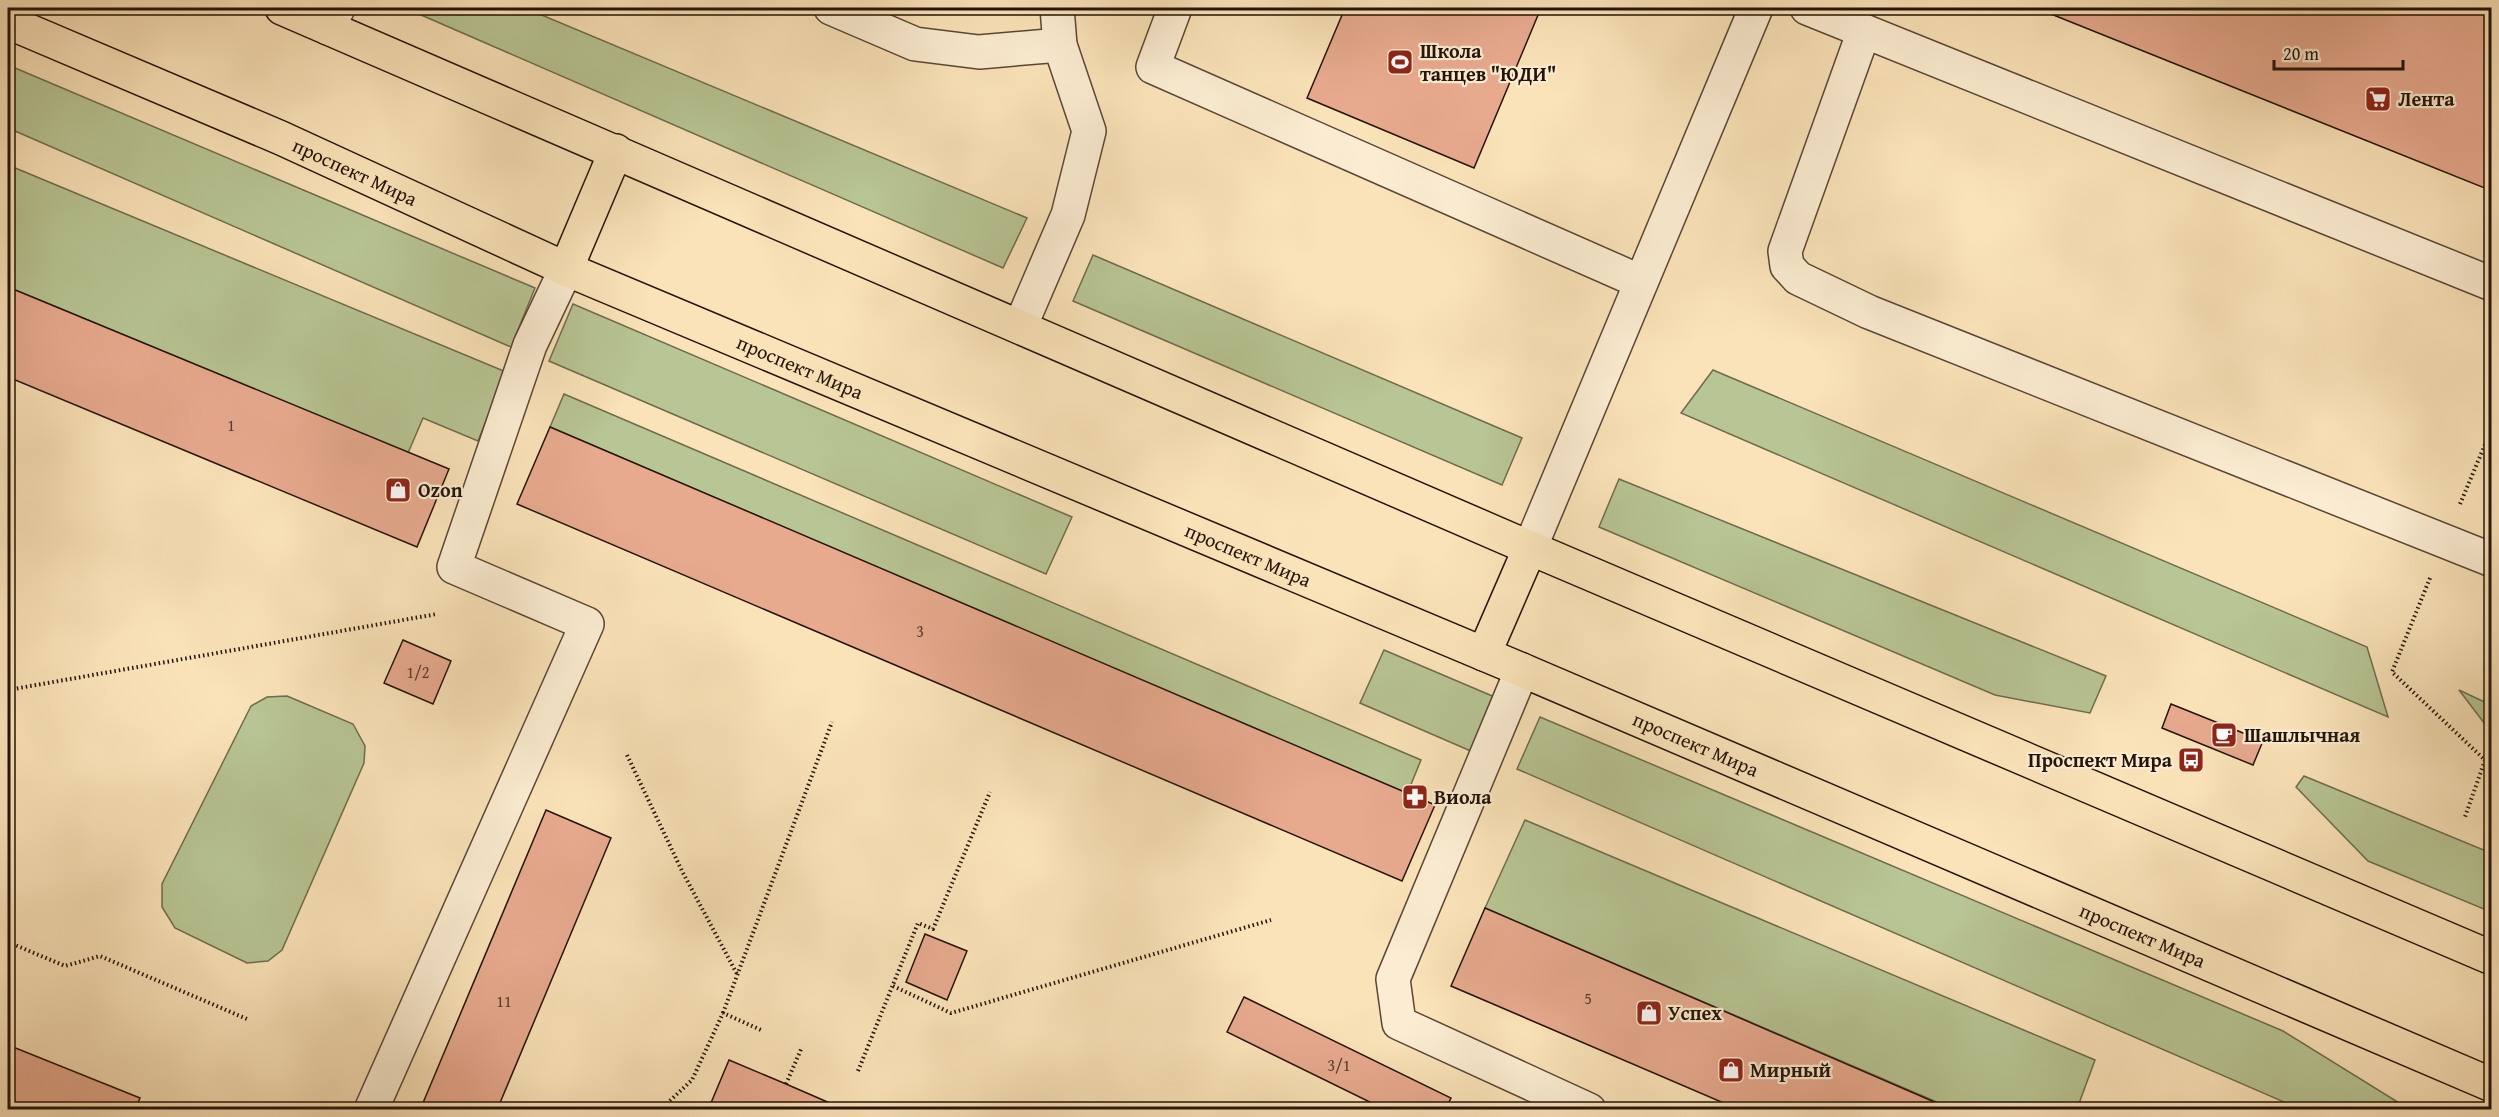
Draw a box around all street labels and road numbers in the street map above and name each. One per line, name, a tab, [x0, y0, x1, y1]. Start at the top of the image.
street label: проспект Мира	[288, 130, 423, 213]
street label: проспект Мира	[733, 327, 868, 406]
street label: проспект Мира	[1181, 515, 1316, 594]
street label: проспект Мира	[1629, 704, 1764, 784]
street label: проспект Мира	[2075, 895, 2211, 975]

